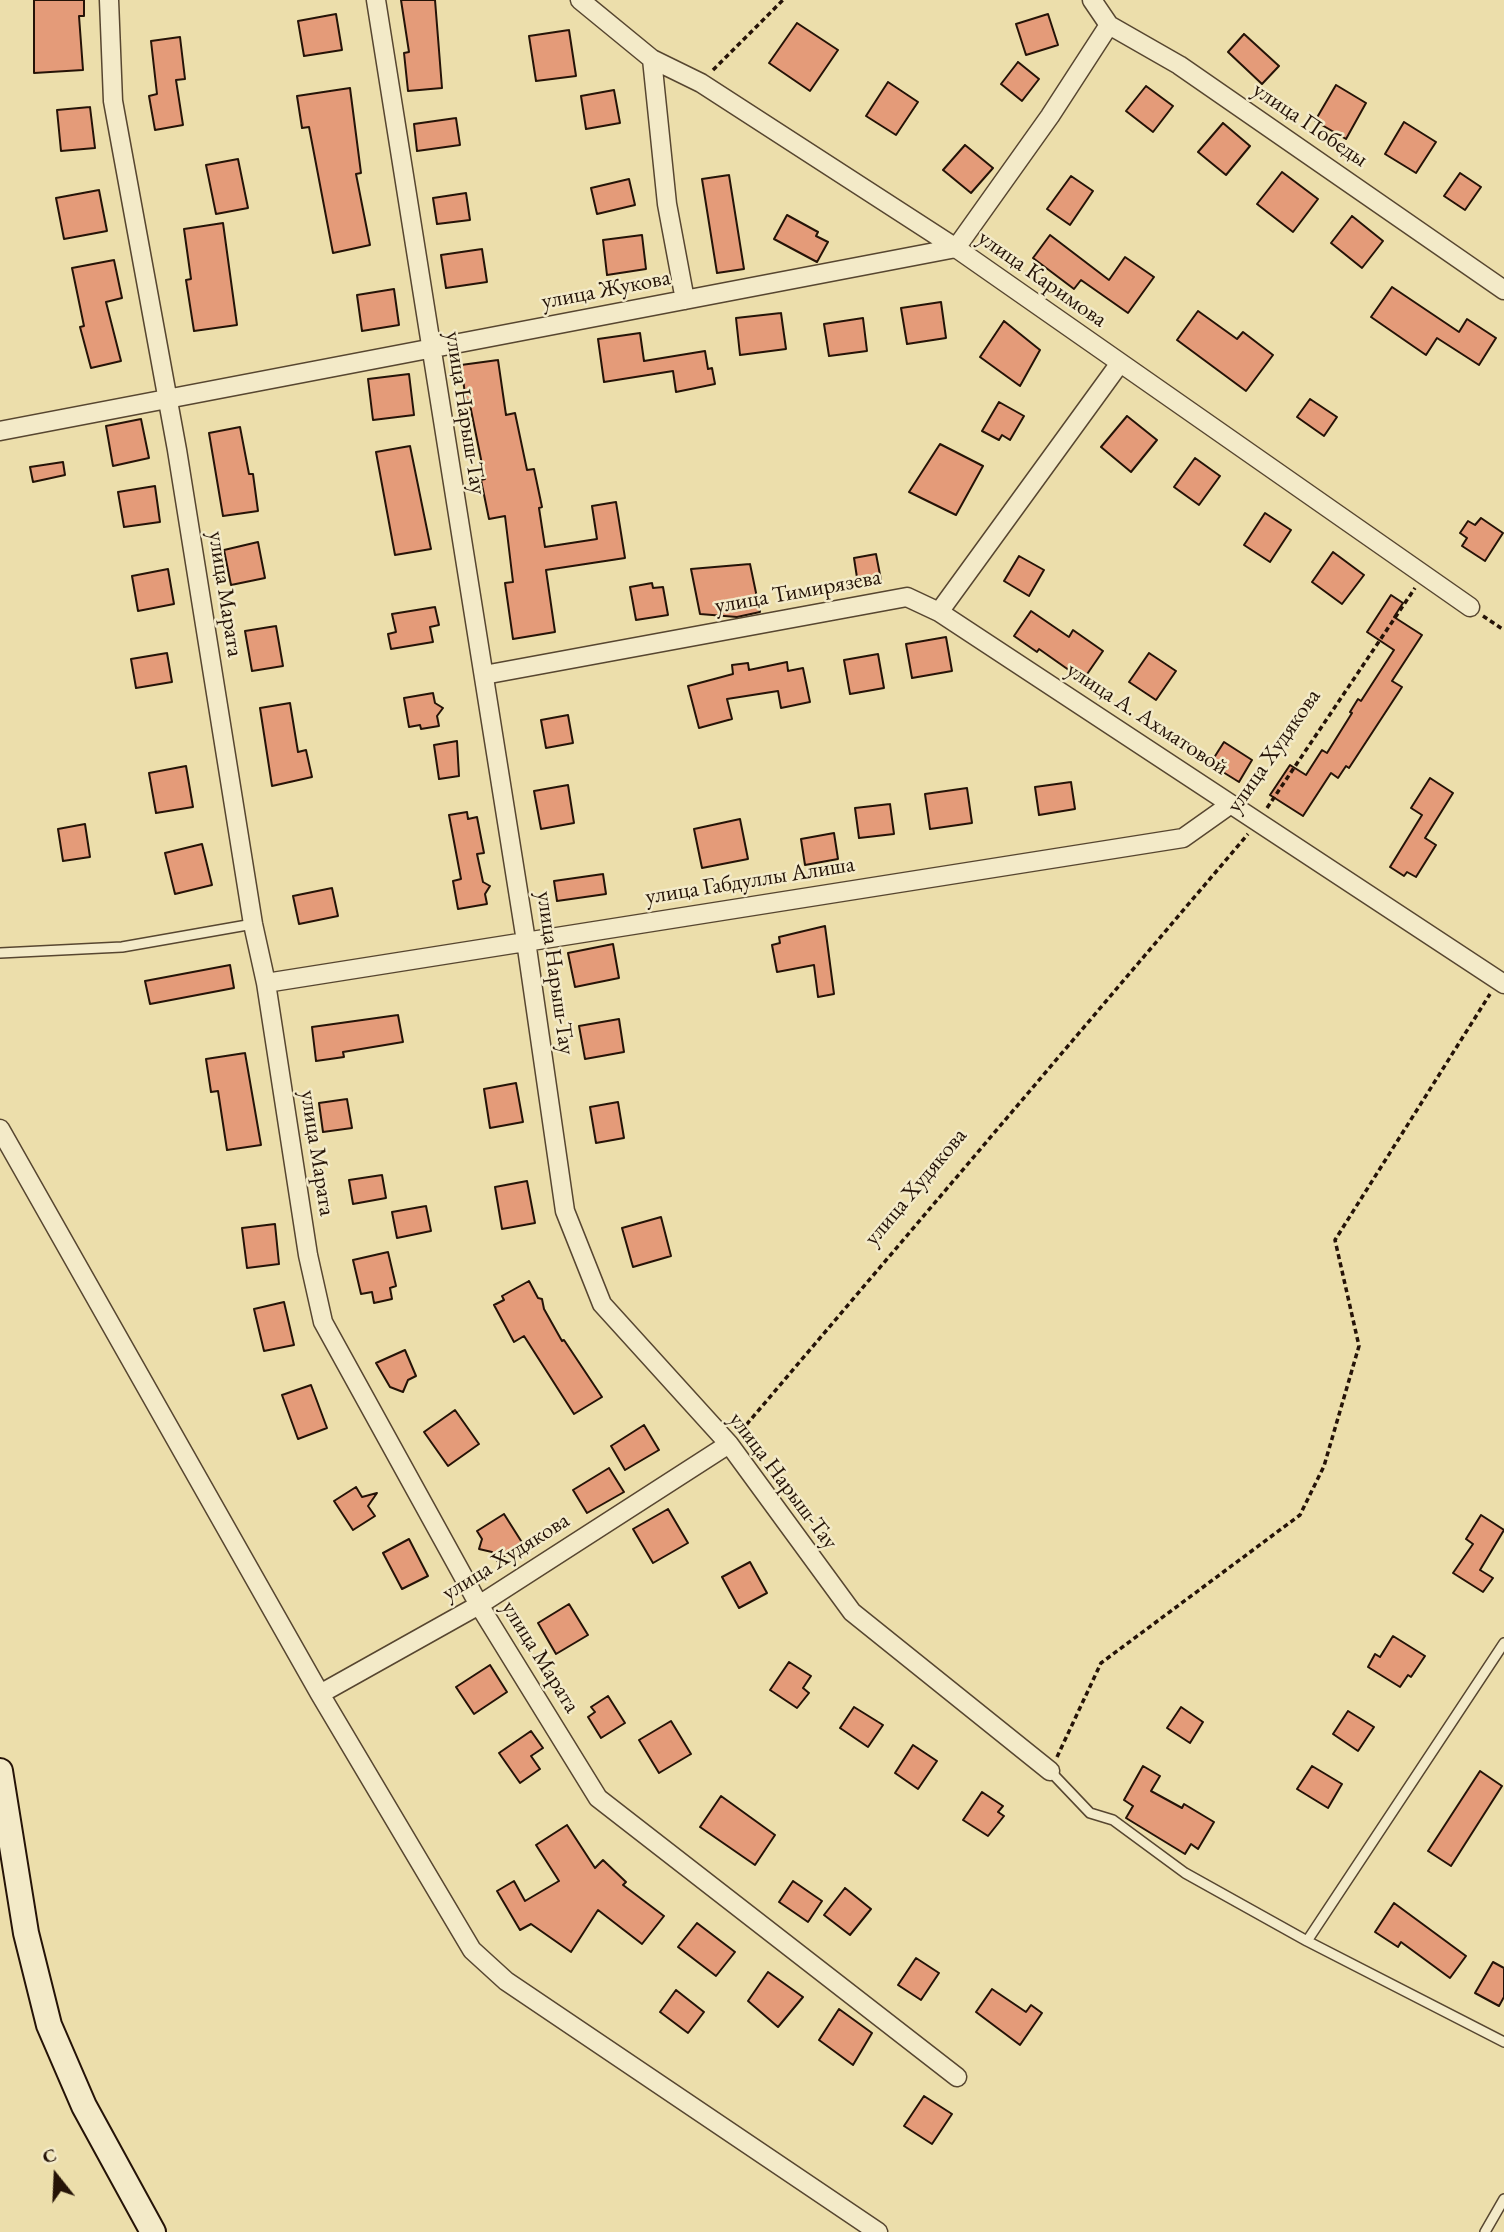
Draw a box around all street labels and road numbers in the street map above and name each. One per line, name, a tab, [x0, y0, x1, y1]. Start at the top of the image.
street label: улица Победы	[1247, 76, 1373, 174]
street label: улица Каримова	[972, 224, 1112, 334]
street label: улица Жукова	[539, 264, 673, 316]
street label: улица Нарыш-Тау	[438, 329, 492, 497]
street label: улица Марата	[201, 529, 249, 659]
street label: улица Тимирязева	[713, 564, 883, 620]
street label: улица А. Ахматовой	[1061, 656, 1233, 782]
street label: улица Худякова	[1221, 684, 1327, 818]
street label: улица Габдуллы Алиша	[643, 851, 857, 911]
street label: улица Нарыш-Тау	[530, 889, 580, 1057]
street label: улица Марата	[293, 1088, 341, 1218]
street label: улица Худякова	[859, 1123, 973, 1251]
street label: улица Нарыш-Тау	[722, 1407, 844, 1555]
street label: улица Худякова	[437, 1507, 575, 1607]
street label: улица Марата	[495, 1596, 585, 1718]

